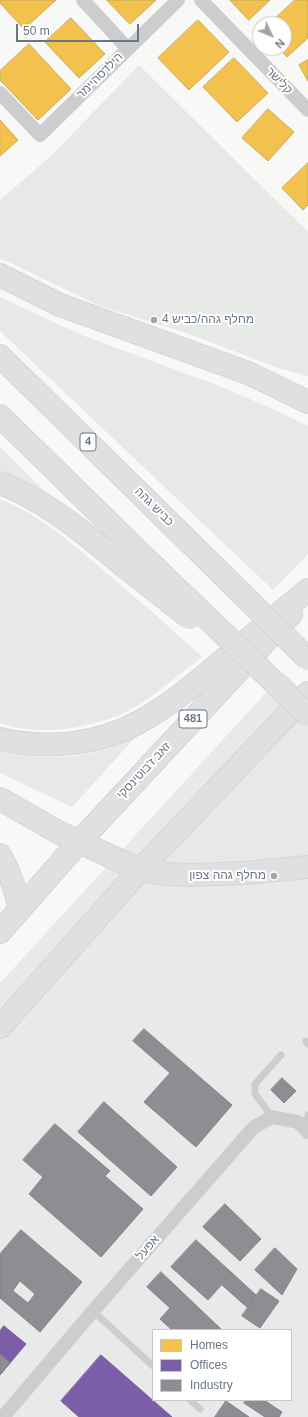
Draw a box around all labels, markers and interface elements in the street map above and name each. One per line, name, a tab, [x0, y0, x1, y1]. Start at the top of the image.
scale bar	[18, 16, 141, 42]
north arrow	[252, 16, 292, 56]
text: 50 m	[23, 24, 50, 38]
text: N	[273, 37, 287, 51]
street label: הילדסהיימר	[74, 50, 126, 102]
street label: קלישר	[263, 65, 295, 97]
place label: מחלף גהה/כביש 4	[162, 313, 254, 327]
marker: מחלף גהה/כביש 4	[149, 315, 159, 325]
road number: 4	[80, 433, 96, 451]
street label: כביש גהה	[132, 485, 176, 529]
road number: 481	[179, 710, 207, 728]
street label: זאב ז'בוטינסקי	[114, 740, 174, 802]
place label: מחלף גהה צפון	[189, 869, 266, 883]
marker: מחלף גהה צפון	[269, 871, 279, 881]
street label: אפעל	[133, 1233, 163, 1263]
legend	[152, 1329, 292, 1401]
text: Homes	[190, 1338, 228, 1352]
text: Offices	[190, 1358, 227, 1372]
text: Industry	[190, 1378, 233, 1392]

